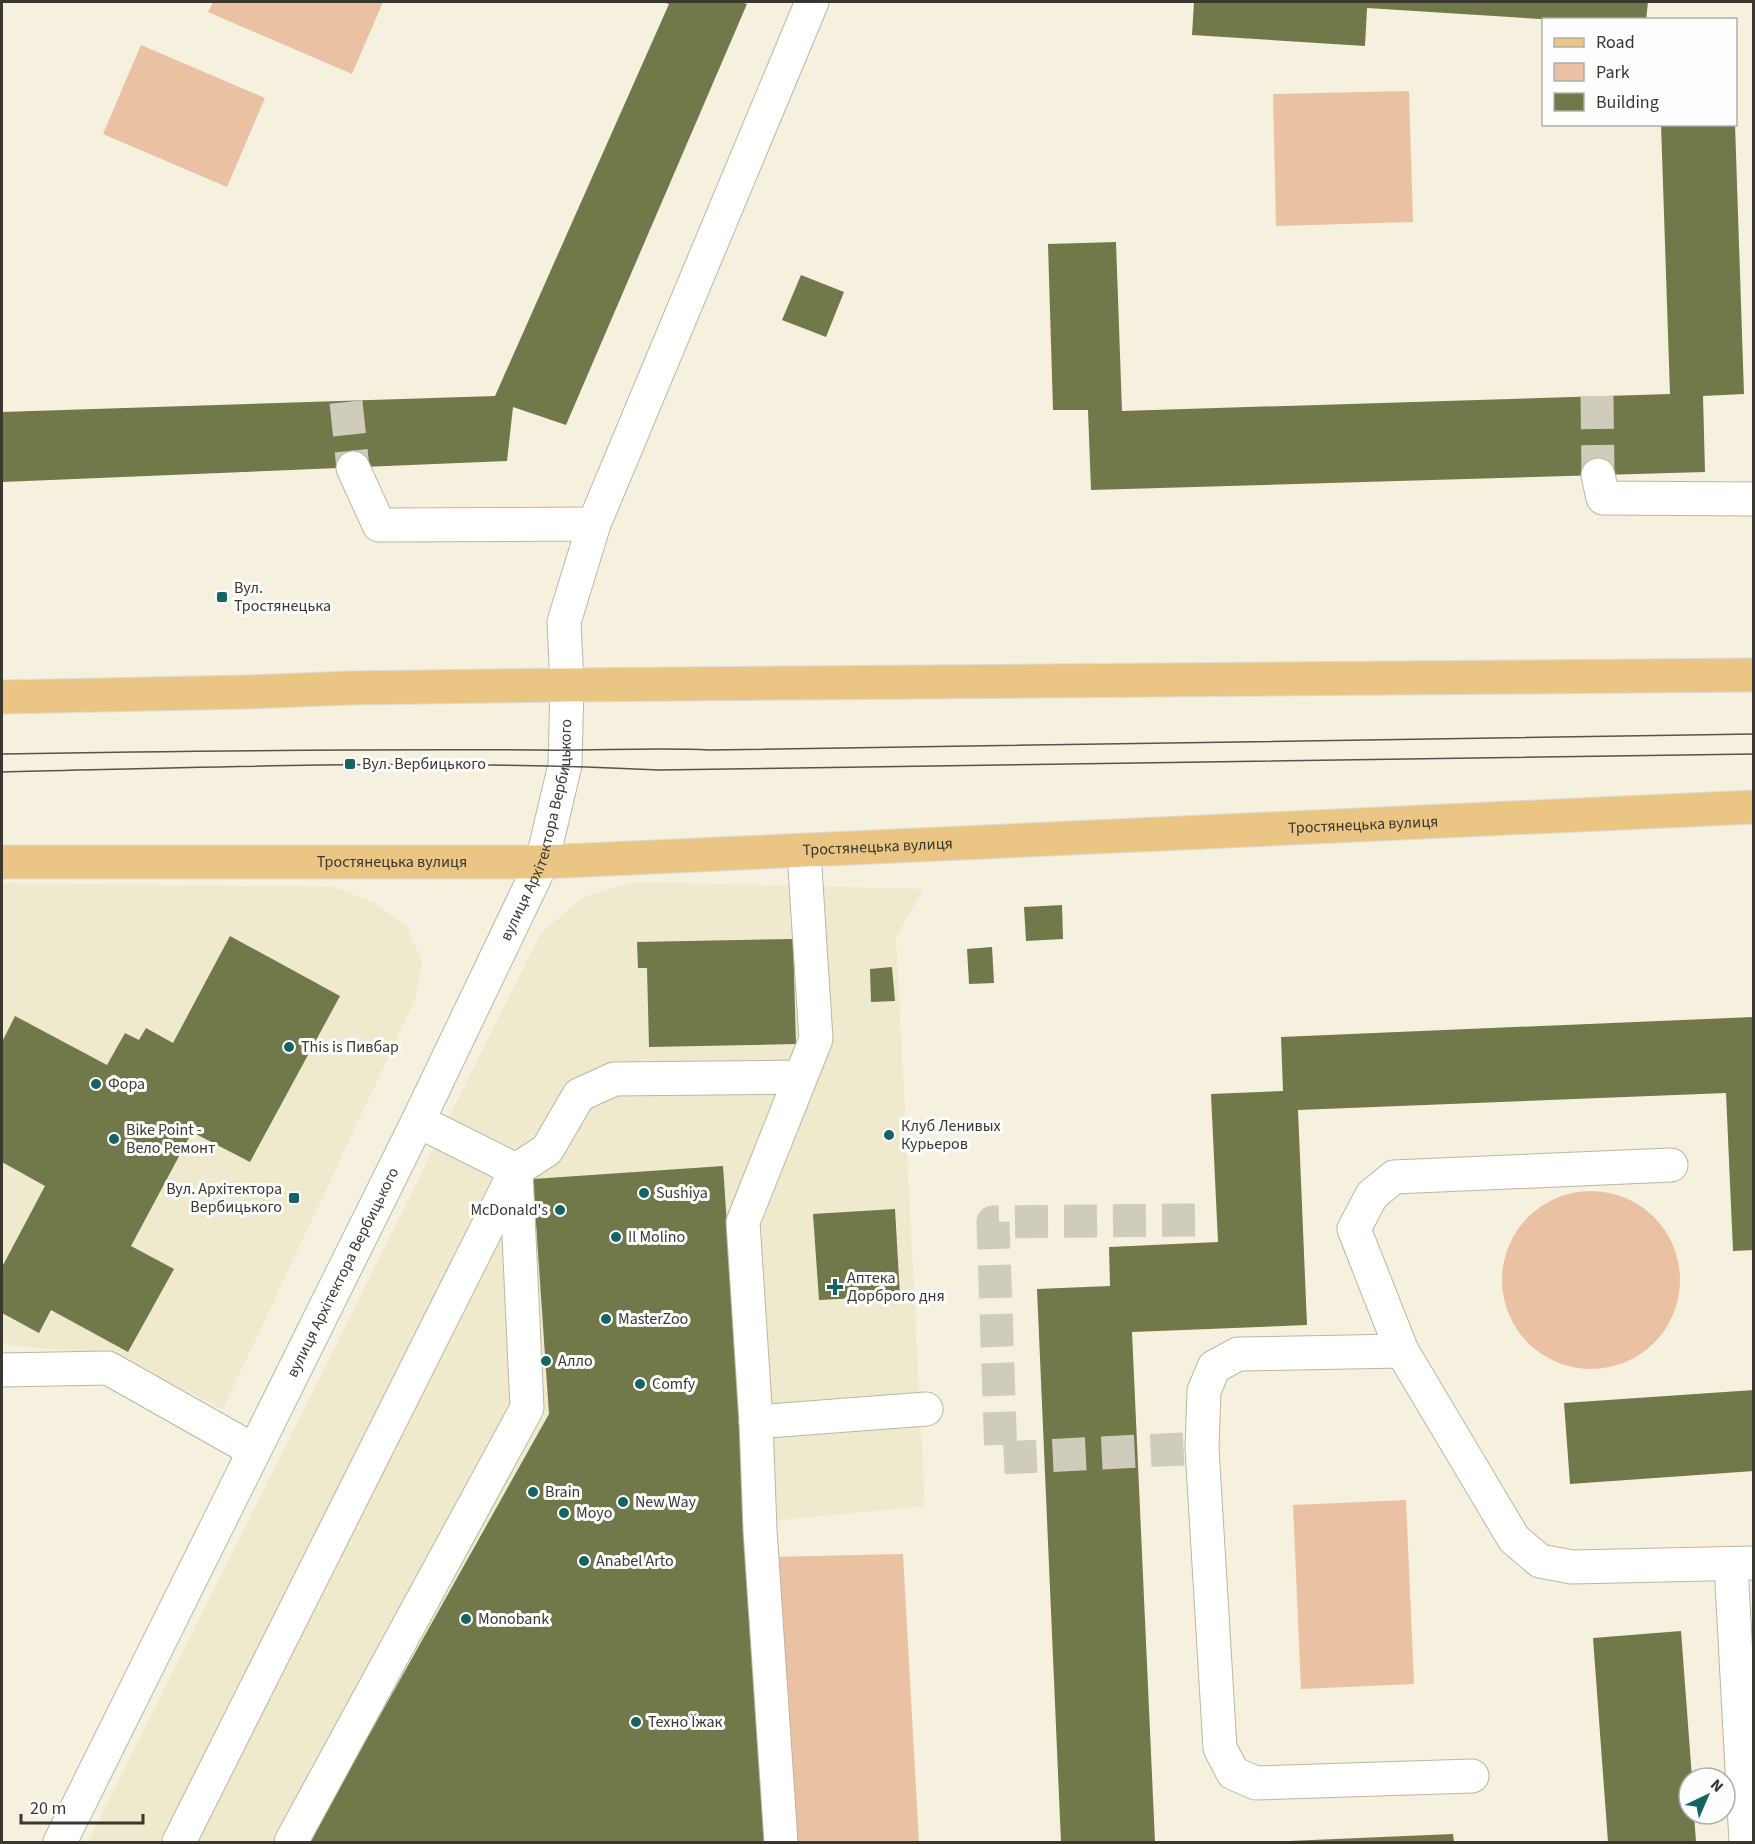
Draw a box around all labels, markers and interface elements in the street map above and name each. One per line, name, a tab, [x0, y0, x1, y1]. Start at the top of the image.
legend	[1542, 18, 1737, 126]
text: Road	[1596, 30, 1635, 55]
text: Park	[1596, 60, 1630, 85]
text: Building	[1596, 90, 1659, 115]
place label: Вул. Тростянецька	[234, 577, 331, 617]
marker: Вул. Тростянецька	[215, 590, 229, 604]
street label: вулиця Архітектора Вербицького	[495, 719, 577, 944]
place label: Вул. Вербицького	[362, 753, 486, 775]
marker: Вул. Вербицького	[343, 757, 357, 771]
street label: Тростянецька вулиця	[1287, 810, 1439, 839]
street label: Тростянецька вулиця	[802, 832, 953, 861]
street label: Тростянецька вулиця	[317, 851, 467, 873]
place label: This is Пивбар	[301, 1036, 399, 1058]
marker: This is Пивбар	[282, 1040, 296, 1054]
place label: Фора	[108, 1073, 145, 1095]
marker: Фора	[89, 1077, 103, 1091]
place label: Клуб Ленивых Курьеров	[901, 1115, 1001, 1155]
place label: Bike Point - Вело Ремонт	[126, 1119, 215, 1159]
marker: Клуб Ленивых Курьеров	[882, 1128, 896, 1142]
marker: Bike Point - Вело Ремонт	[107, 1132, 121, 1146]
street label: вулиця Архітектора Вербицького	[281, 1164, 404, 1381]
place label: Вул. Архітектора Вербицького	[166, 1178, 282, 1218]
place label: Sushiya	[656, 1182, 708, 1204]
marker: Sushiya	[637, 1186, 651, 1200]
marker: Вул. Архітектора Вербицького	[287, 1191, 301, 1205]
place label: McDonald's	[470, 1199, 548, 1221]
marker: McDonald's	[553, 1203, 567, 1217]
place label: Il Molino	[628, 1226, 685, 1248]
marker: Il Molino	[609, 1230, 623, 1244]
place label: Аптека Дорброго дня	[847, 1267, 945, 1307]
marker: Аптека Дорброго дня	[828, 1280, 842, 1294]
place label: MasterZoo	[618, 1308, 688, 1330]
marker: MasterZoo	[599, 1312, 613, 1326]
place label: Алло	[558, 1350, 593, 1372]
marker: Алло	[539, 1354, 553, 1368]
place label: Comfy	[652, 1373, 696, 1395]
marker: Comfy	[633, 1377, 647, 1391]
place label: Brain	[545, 1481, 580, 1503]
marker: Brain	[526, 1485, 540, 1499]
place label: New Way	[635, 1491, 696, 1513]
marker: New Way	[616, 1495, 630, 1509]
place label: Moyo	[576, 1502, 612, 1524]
marker: Moyo	[557, 1506, 571, 1520]
place label: Anabel Arto	[596, 1550, 674, 1572]
marker: Anabel Arto	[577, 1554, 591, 1568]
place label: Monobank	[478, 1608, 549, 1630]
marker: Monobank	[459, 1612, 473, 1626]
place label: Техно Їжак	[648, 1711, 722, 1733]
marker: Техно Їжак	[629, 1715, 643, 1729]
north arrow	[1677, 1766, 1737, 1826]
text: N	[1705, 1774, 1728, 1798]
scale bar	[21, 1787, 142, 1825]
text: 20 m	[30, 1796, 66, 1821]

